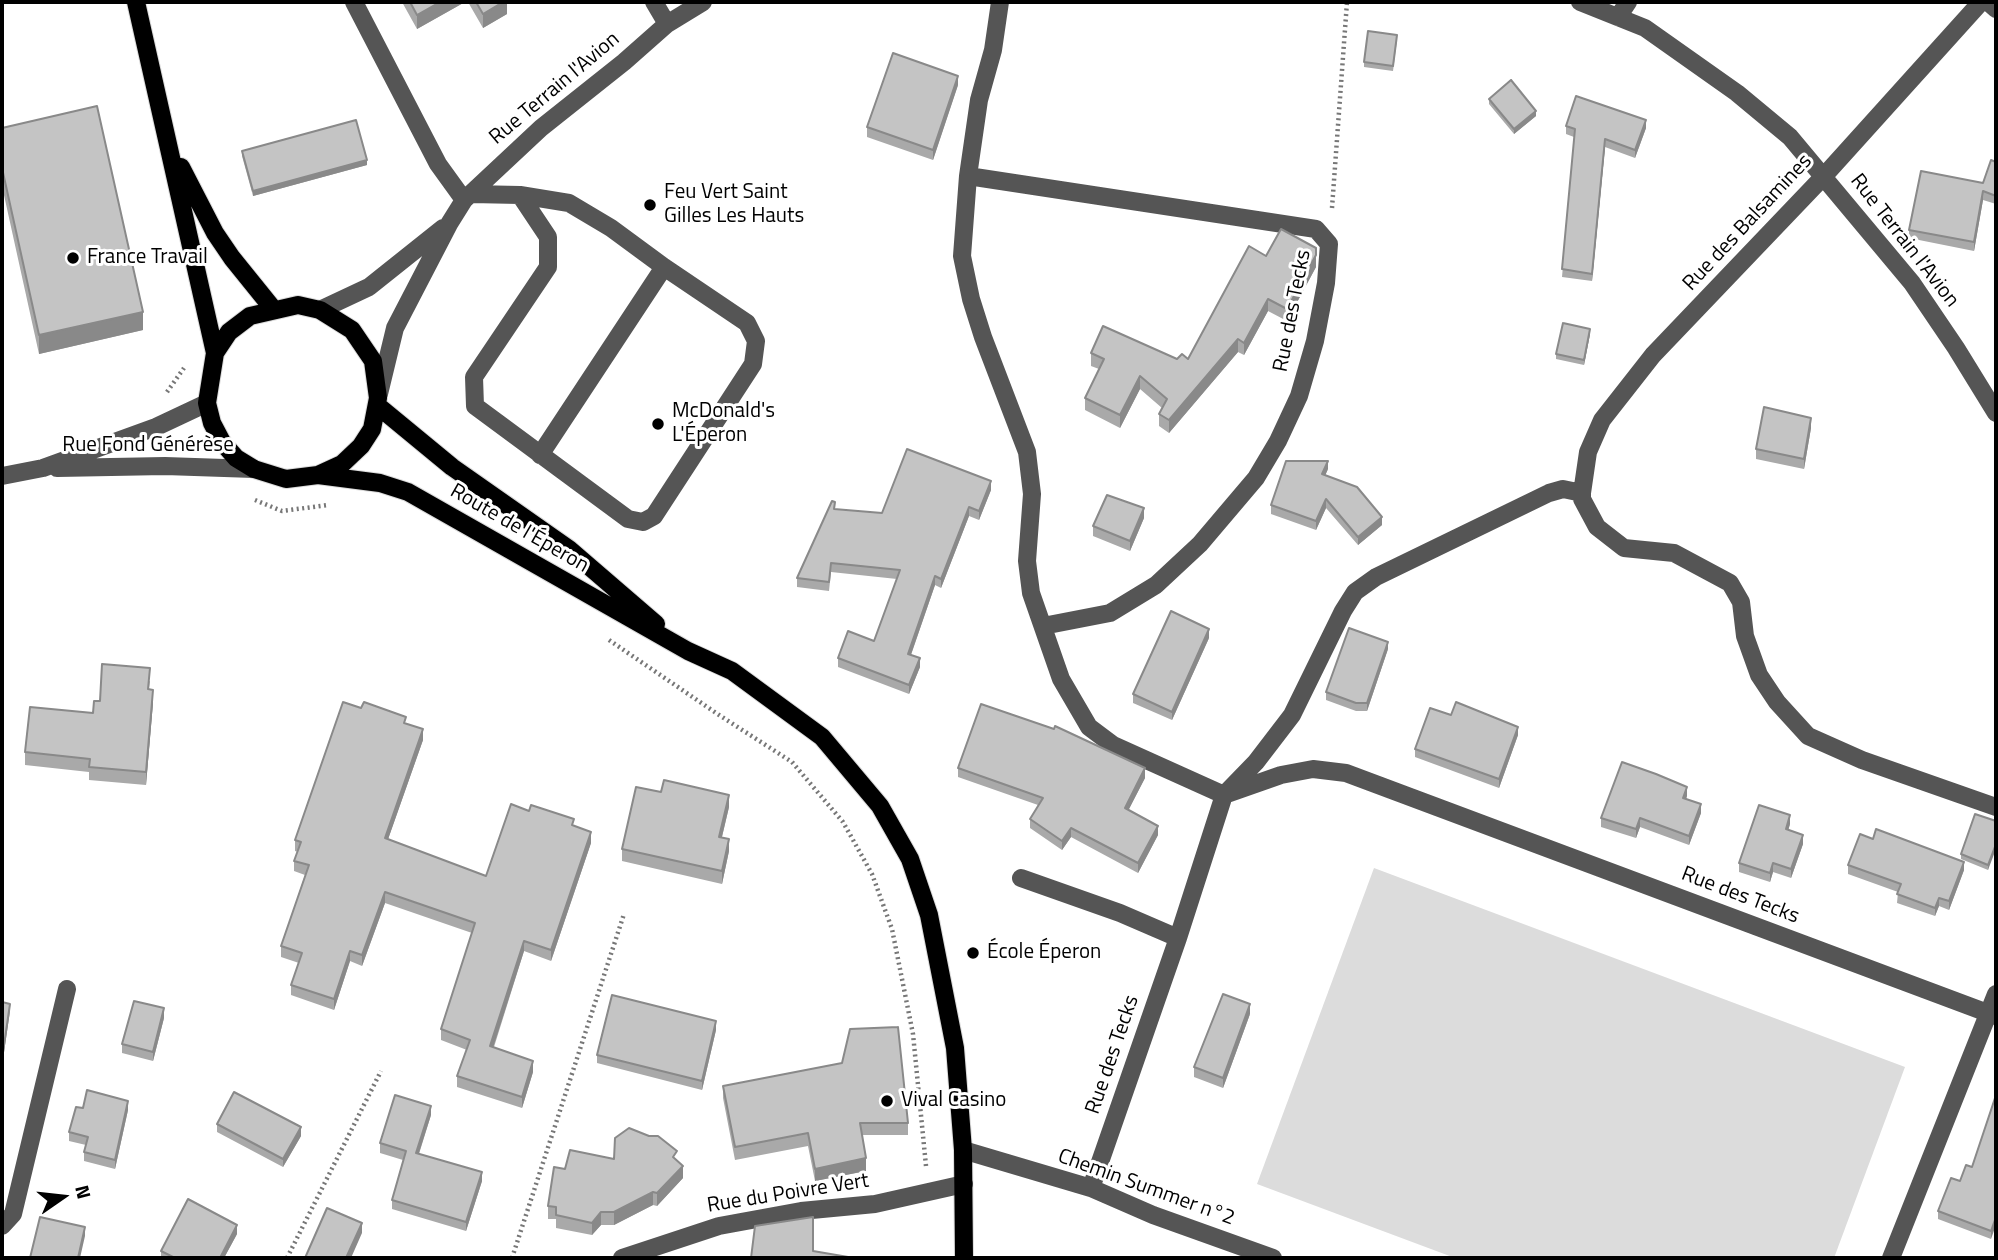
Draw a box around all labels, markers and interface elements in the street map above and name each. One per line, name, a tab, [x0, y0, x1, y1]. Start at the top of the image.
street label: Rue Terrain l'Avion	[485, 27, 625, 151]
street label: Rue des Balsamines	[1678, 149, 1818, 297]
street label: Rue Terrain l'Avion	[1844, 169, 1964, 313]
place label: Feu Vert Saint Gilles Les Hauts	[664, 180, 804, 230]
marker: Feu Vert Saint Gilles Les Hauts	[642, 197, 658, 213]
place label: France Travail	[87, 245, 208, 271]
street label: Rue des Tecks	[1269, 248, 1317, 374]
marker: France Travail	[65, 250, 81, 266]
place label: McDonald's L'Éperon	[672, 399, 775, 449]
marker: McDonald's L'Éperon	[650, 416, 666, 432]
street label: Rue Fond Générèse	[62, 433, 234, 459]
street label: Route de l'Éperon	[445, 479, 593, 579]
street label: Rue des Tecks	[1678, 862, 1802, 930]
place label: École Éperon	[987, 940, 1101, 966]
marker: École Éperon	[965, 945, 981, 961]
street label: Rue des Tecks	[1081, 992, 1145, 1118]
place label: Vival Casino	[901, 1088, 1006, 1114]
marker: Vival Casino	[879, 1093, 895, 1109]
street label: Chemin Summer n°2	[1054, 1144, 1238, 1232]
north arrow	[28, 1162, 98, 1232]
street label: Rue du Poivre Vert	[705, 1169, 871, 1219]
text: N	[68, 1182, 100, 1202]

